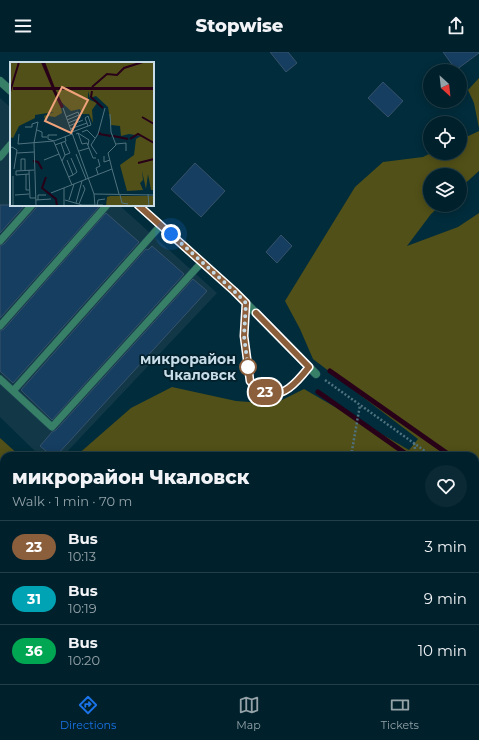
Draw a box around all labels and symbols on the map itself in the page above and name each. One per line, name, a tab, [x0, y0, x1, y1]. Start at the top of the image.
inset map	[10, 62, 154, 206]
north arrow	[423, 64, 467, 108]
your location	[161, 224, 181, 244]
place label: микрорайон Чкаловск	[140, 350, 236, 384]
marker: микрорайон Чкаловск	[239, 358, 257, 376]
line badge: 23	[247, 379, 283, 405]

